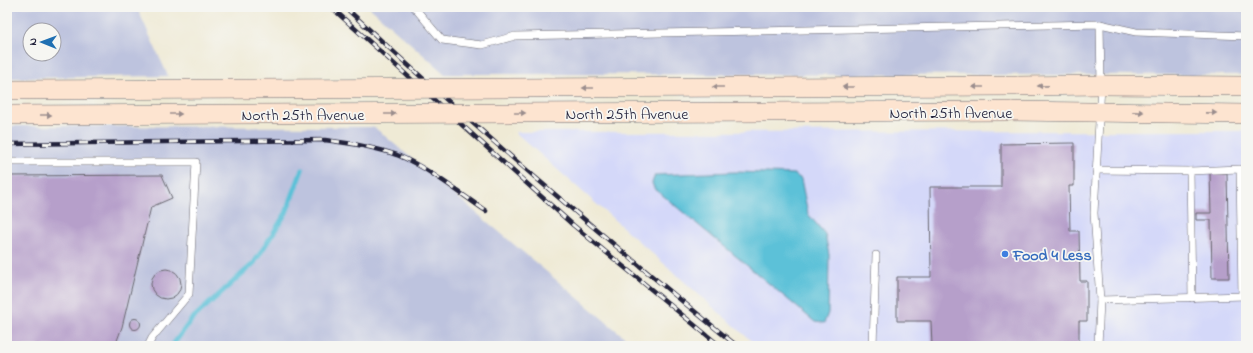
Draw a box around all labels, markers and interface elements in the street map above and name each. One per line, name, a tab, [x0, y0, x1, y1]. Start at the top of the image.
north arrow	[22, 22, 62, 62]
text: N	[25, 38, 41, 46]
one-way arrow	[1036, 83, 1049, 89]
one-way arrow	[711, 84, 724, 90]
one-way arrow	[841, 84, 854, 90]
one-way arrow	[971, 84, 984, 90]
one-way arrow	[581, 85, 594, 91]
street label: North 25th Avenue	[890, 102, 1013, 126]
street label: North 25th Avenue	[566, 103, 689, 127]
street label: North 25th Avenue	[242, 104, 365, 128]
one-way arrow	[1132, 109, 1145, 115]
one-way arrow	[514, 110, 527, 116]
one-way arrow	[1205, 110, 1217, 117]
one-way arrow	[170, 111, 183, 117]
one-way arrow	[384, 111, 397, 117]
one-way arrow	[40, 112, 53, 118]
place label: Food 4 Less	[1012, 244, 1092, 268]
marker: Food 4 Less	[1000, 249, 1010, 259]

